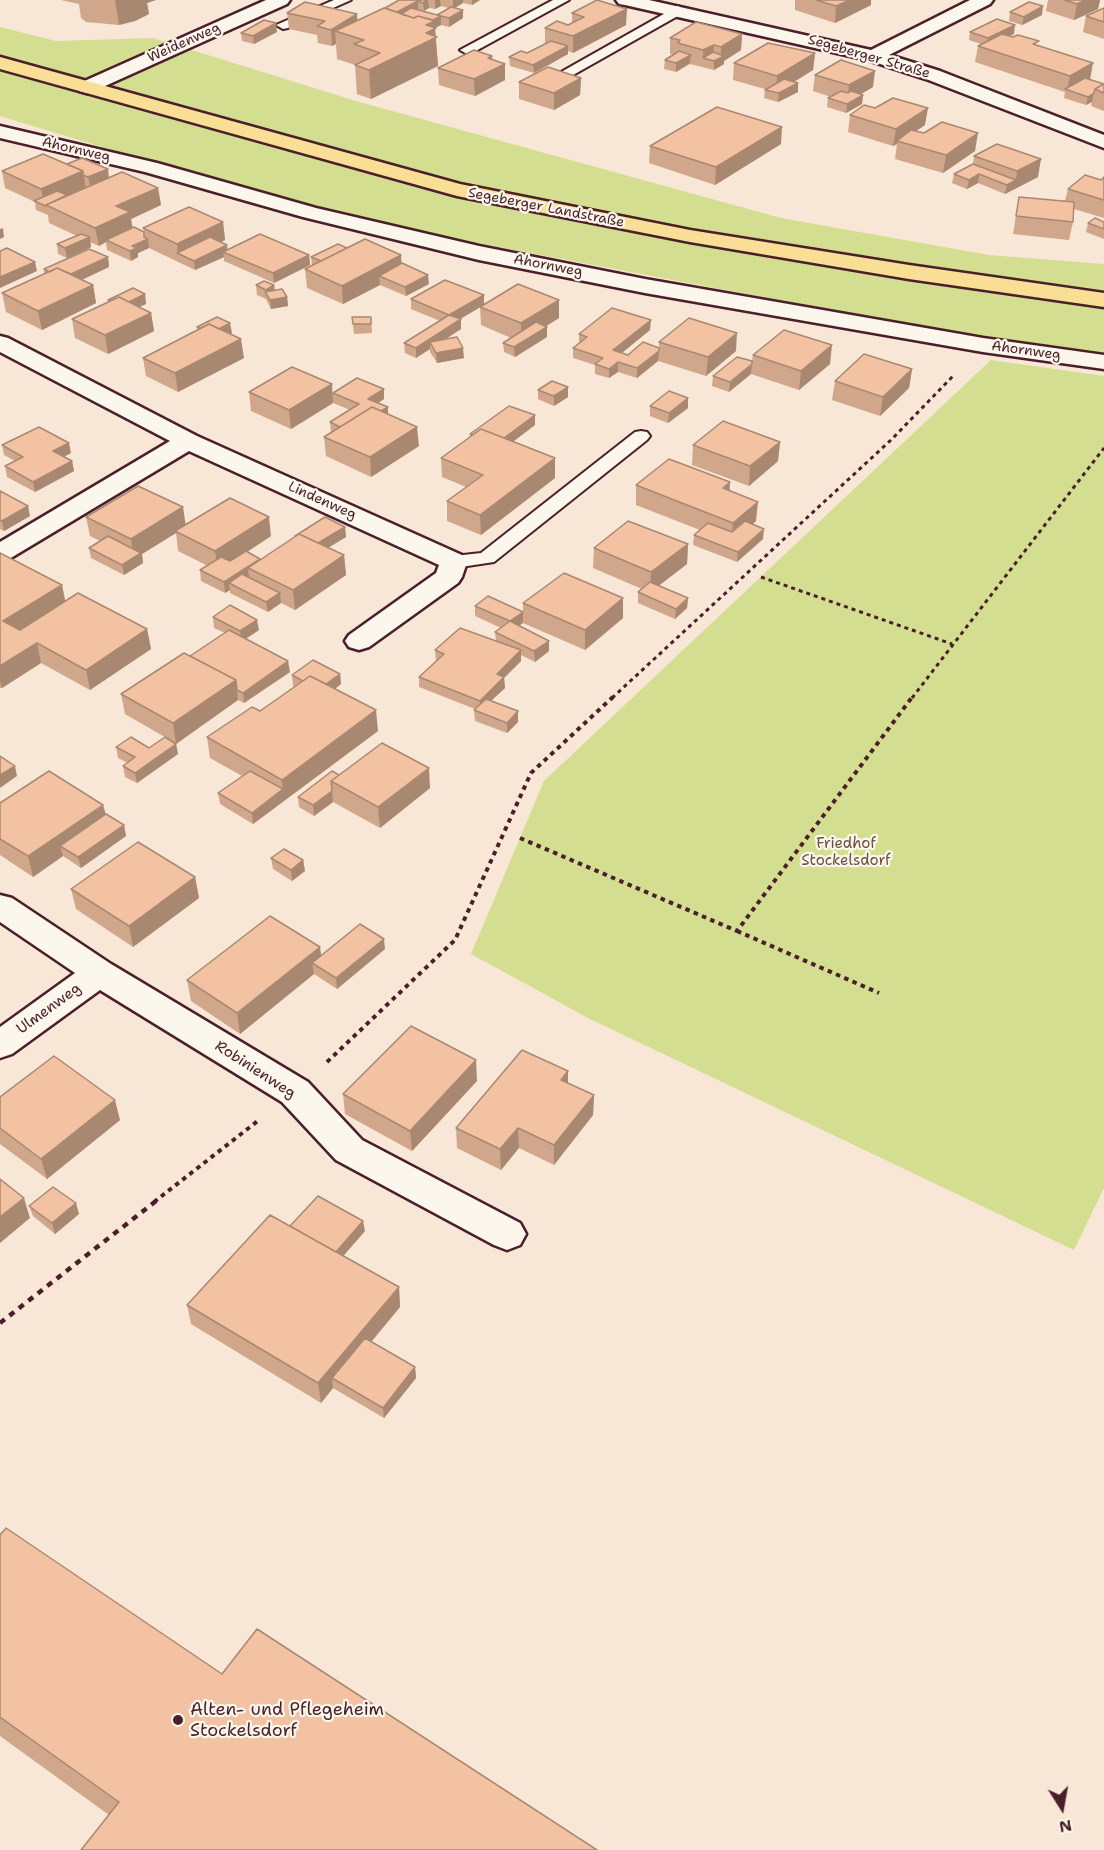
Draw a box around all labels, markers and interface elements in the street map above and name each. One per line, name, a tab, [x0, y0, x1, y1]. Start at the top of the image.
street label: Weidenweg	[145, 20, 223, 66]
street label: Segeberger Straße	[806, 32, 932, 82]
street label: Ahornweg	[40, 134, 112, 166]
street label: Segeberger Landstraße	[467, 185, 625, 231]
street label: Ahornweg	[512, 251, 584, 281]
street label: Ahornweg	[990, 338, 1062, 364]
street label: Lindenweg	[285, 478, 359, 524]
park label: Friedhof Stockelsdorf	[801, 835, 891, 870]
street label: Ulmenweg	[13, 980, 85, 1038]
street label: Robinienweg	[211, 1037, 299, 1103]
place label: Alten- und Pflegeheim Stockelsdorf	[190, 1699, 384, 1742]
marker: Alten- und Pflegeheim Stockelsdorf	[171, 1713, 185, 1727]
north arrow	[1032, 1778, 1092, 1838]
text: N	[1057, 1815, 1074, 1838]

